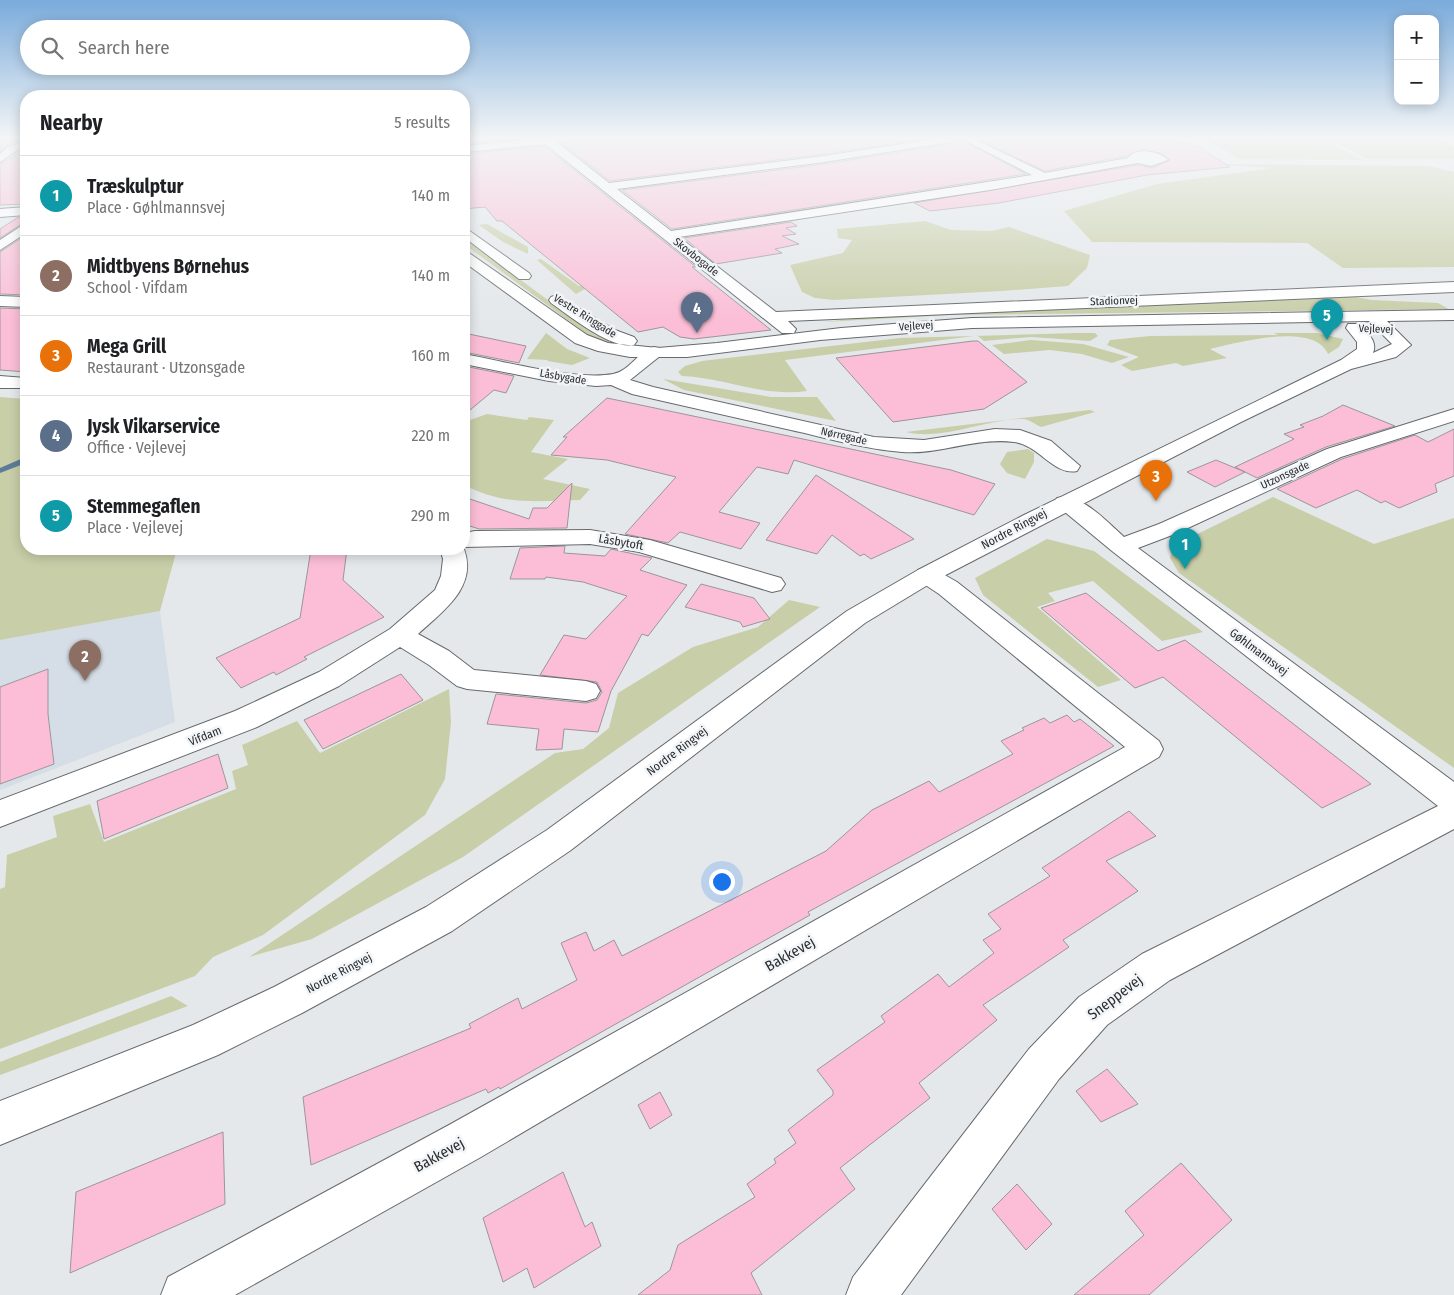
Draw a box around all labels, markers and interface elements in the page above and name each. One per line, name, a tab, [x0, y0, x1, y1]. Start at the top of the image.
map controls	[1394, 15, 1439, 105]
button: +	[1394, 15, 1439, 60]
search box	[20, 20, 470, 75]
icon: search	[38, 34, 66, 62]
text: Search here	[78, 36, 170, 59]
button: −	[1394, 60, 1439, 105]
text: Nearby	[40, 110, 102, 136]
text: 5 results	[394, 113, 450, 132]
text: Træskulptur	[87, 175, 184, 198]
text: 1	[53, 186, 59, 205]
text: 140 m	[412, 186, 450, 205]
text: Place · Gøhlmannsvej	[87, 198, 225, 217]
street label: Skovbogade	[671, 235, 721, 279]
text: Midtbyens Børnehus	[87, 255, 249, 278]
text: 2	[52, 266, 60, 285]
text: 140 m	[412, 266, 450, 285]
text: School · Vifdam	[87, 278, 188, 297]
street label: Vestre Ringgade	[551, 291, 619, 341]
pin: 4	[681, 292, 713, 333]
street label: Stadionvej	[1090, 294, 1138, 308]
pin: 5	[1311, 299, 1343, 340]
street label: Vejlevej	[898, 318, 934, 334]
street label: Vejlevej	[1358, 322, 1394, 336]
text: Mega Grill	[87, 335, 166, 358]
text: 3	[52, 346, 60, 365]
text: 160 m	[411, 346, 450, 365]
text: Restaurant · Utzonsgade	[87, 358, 245, 377]
street label: Låsbygade	[539, 367, 587, 387]
text: Jysk Vikarservice	[87, 415, 220, 438]
street label: Nørregade	[820, 424, 868, 448]
text: 4	[52, 426, 60, 445]
text: 220 m	[411, 426, 450, 445]
text: Office · Vejlevej	[87, 438, 186, 457]
street label: Utzonsgade	[1259, 458, 1311, 492]
pin: 3	[1140, 460, 1172, 501]
text: Stemmegaflen	[87, 495, 200, 518]
text: 5	[52, 506, 60, 525]
text: 290 m	[411, 506, 450, 525]
street label: Nordre Ringvej	[979, 506, 1049, 552]
text: Place · Vejlevej	[87, 518, 183, 537]
pin: 1	[1169, 528, 1201, 569]
street label: Låsbytoft	[597, 531, 645, 553]
street label: Gøhlmannsvej	[1227, 625, 1291, 679]
pin: 2	[69, 640, 101, 681]
street label: Vifdam	[187, 723, 223, 749]
street label: Nordre Ringvej	[644, 724, 710, 778]
your location	[709, 869, 735, 895]
street label: Bakkevej	[762, 933, 818, 975]
street label: Nordre Ringvej	[304, 950, 374, 996]
street label: Sneppevej	[1084, 971, 1146, 1023]
street label: Bakkevej	[411, 1134, 467, 1176]

